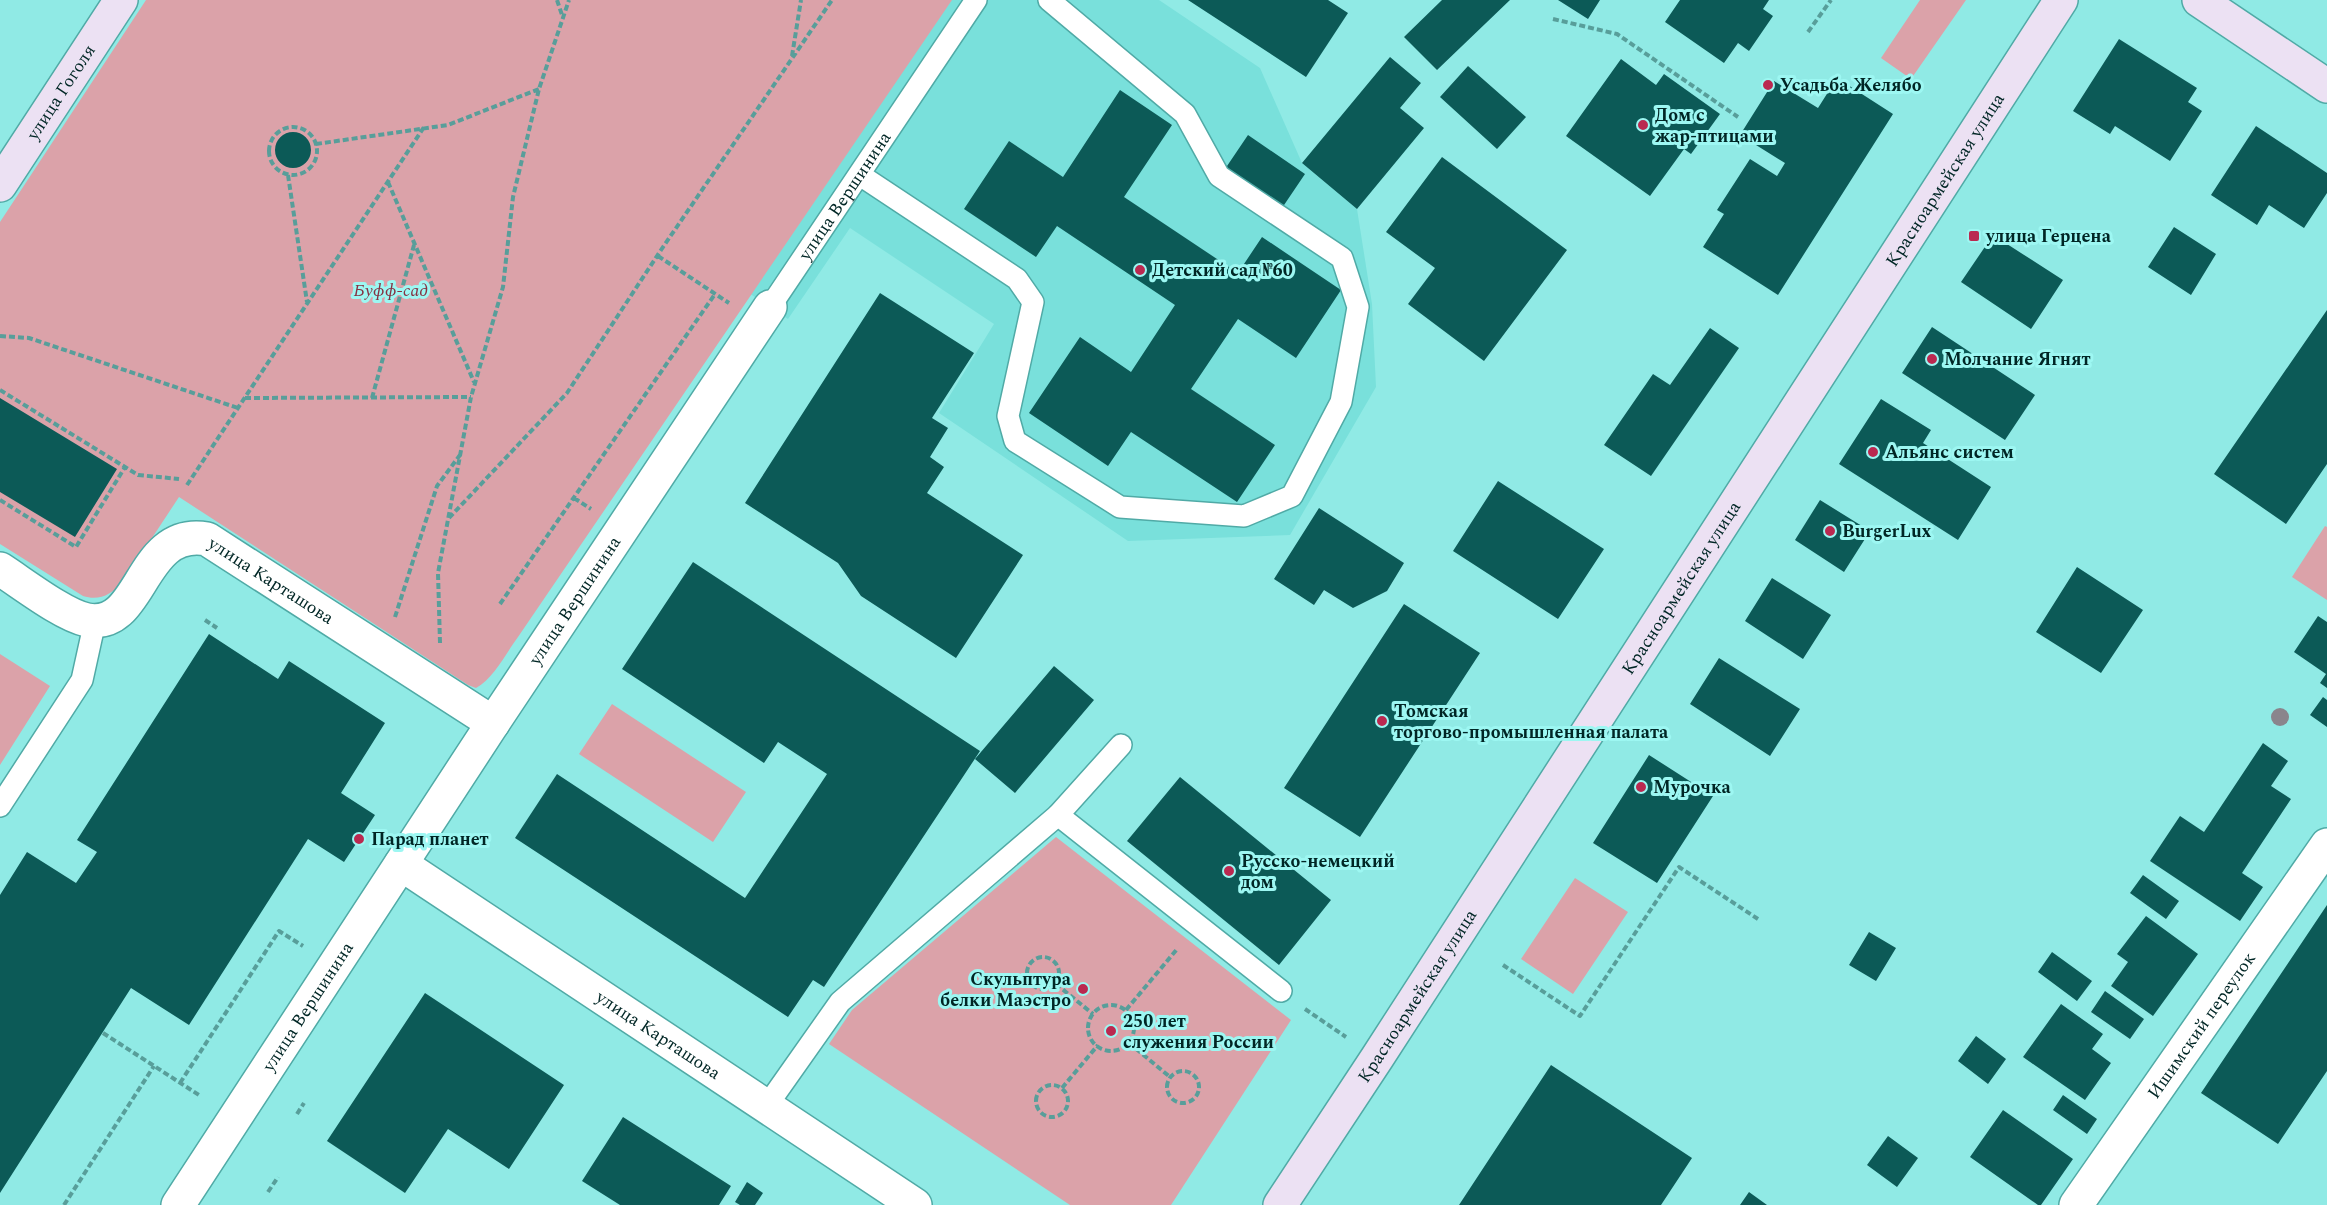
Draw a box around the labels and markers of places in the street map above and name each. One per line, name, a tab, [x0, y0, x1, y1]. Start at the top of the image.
place label: Усадьба Желябо	[1780, 72, 1922, 99]
marker: Усадьба Желябо	[1761, 78, 1775, 92]
place label: Дом с жар-птицами	[1655, 102, 1774, 150]
marker: Дом с жар-птицами	[1636, 118, 1650, 132]
place label: улица Герцена	[1985, 223, 2112, 250]
marker: улица Герцена	[1967, 229, 1981, 243]
place label: Детский сад №60	[1152, 257, 1293, 284]
marker: Детский сад №60	[1133, 263, 1147, 277]
place label: Молчание Ягнят	[1944, 346, 2091, 373]
marker: Молчание Ягнят	[1925, 352, 1939, 366]
place label: Альянс систем	[1885, 439, 2014, 466]
marker: Альянс систем	[1866, 445, 1880, 459]
place label: BurgerLux	[1842, 518, 1932, 545]
marker: BurgerLux	[1823, 524, 1837, 538]
place label: Томская торгово-промышленная палата	[1394, 698, 1669, 746]
marker: Томская торгово-промышленная палата	[1375, 714, 1389, 728]
place label: Мурочка	[1653, 774, 1732, 801]
marker: Мурочка	[1634, 780, 1648, 794]
place label: Парад планет	[371, 826, 489, 853]
marker: Парад планет	[352, 832, 366, 846]
place label: Русско-немецкий дом	[1241, 848, 1395, 896]
marker: Русско-немецкий дом	[1222, 864, 1236, 878]
place label: Скульптура белки Маэстро	[940, 966, 1072, 1014]
marker: Скульптура белки Маэстро	[1076, 982, 1090, 996]
place label: 250 лет служения России	[1123, 1008, 1274, 1056]
marker: 250 лет служения России	[1104, 1024, 1118, 1038]

